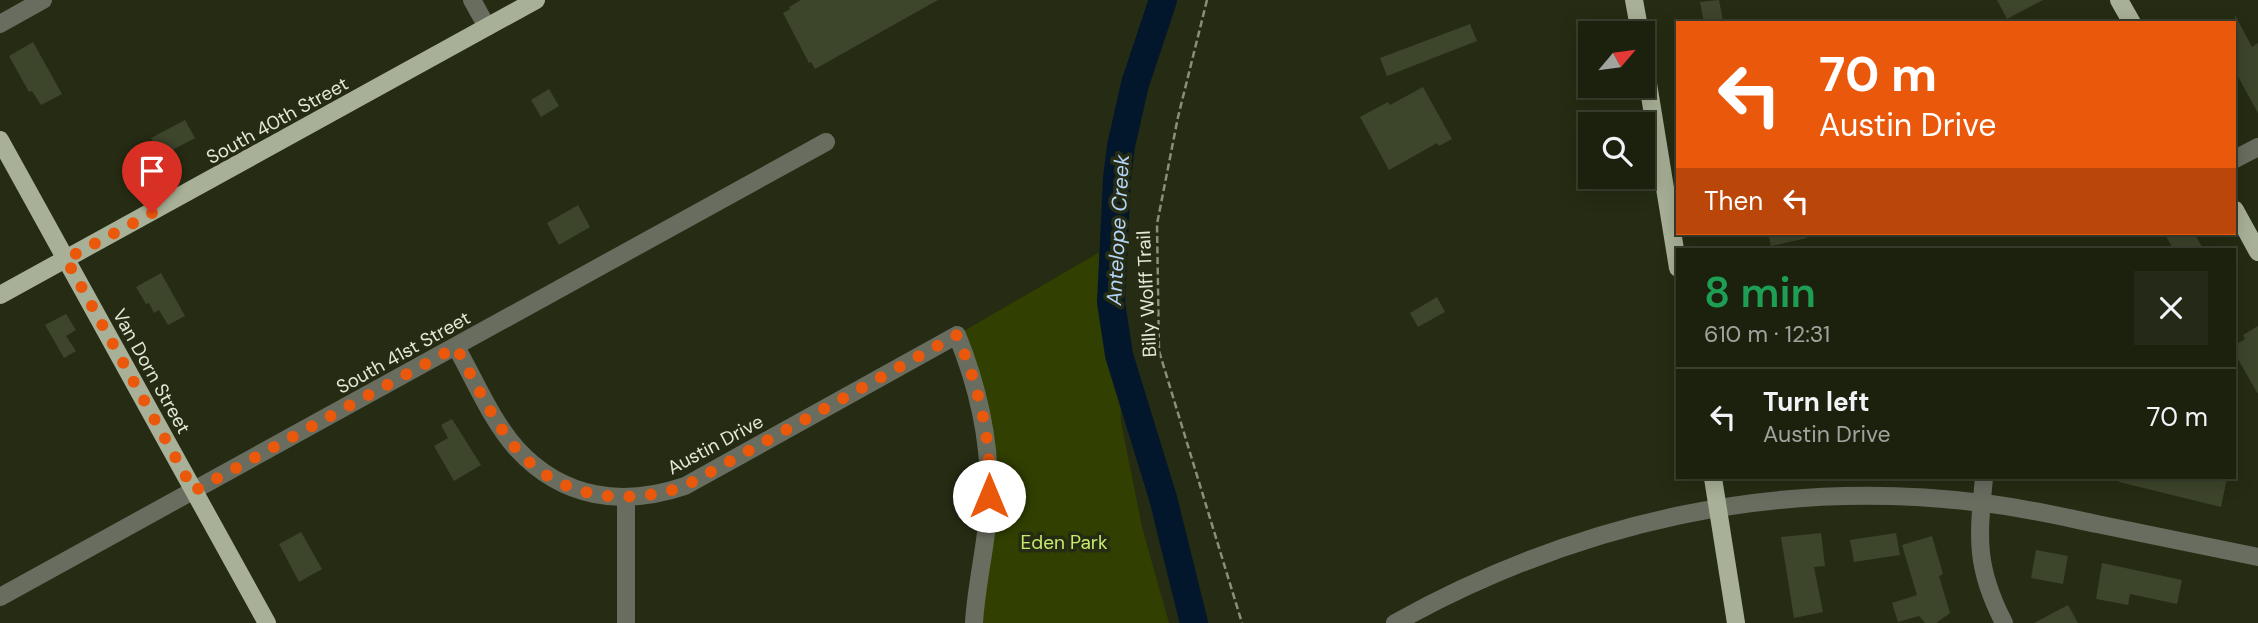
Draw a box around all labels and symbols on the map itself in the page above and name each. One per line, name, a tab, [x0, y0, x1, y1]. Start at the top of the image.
north arrow	[1578, 21, 1656, 98]
street label: South 40th Street	[202, 71, 353, 170]
pin	[122, 141, 182, 213]
water label: Antelope Creek	[1100, 154, 1136, 307]
street label: Billy Wolff Trail	[1131, 230, 1162, 358]
street label: Van Dorn Street	[107, 304, 196, 438]
street label: South 41st Street	[332, 305, 475, 400]
street label: Austin Drive	[663, 409, 768, 480]
position arrow	[952, 459, 1026, 533]
park label: Eden Park	[1021, 530, 1108, 555]

